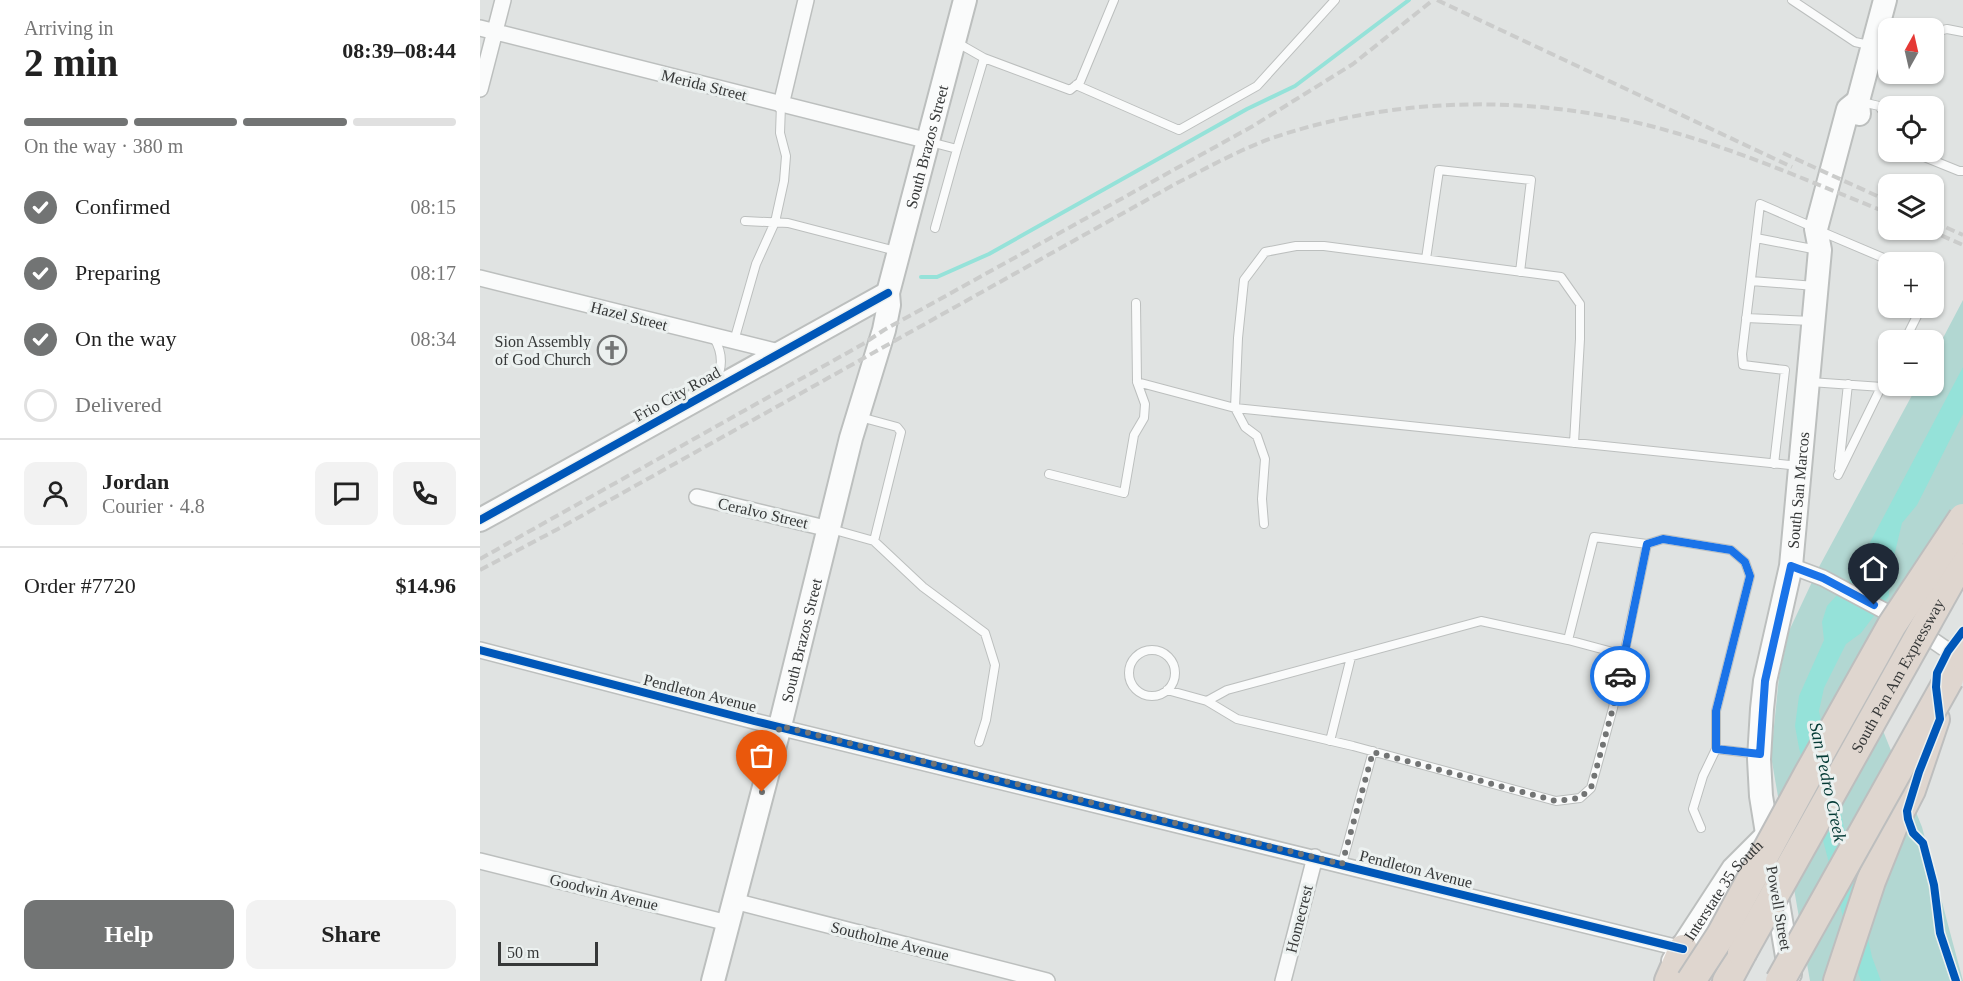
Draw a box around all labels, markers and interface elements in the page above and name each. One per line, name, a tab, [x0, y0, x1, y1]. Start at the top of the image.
text: Arriving in	[24, 17, 113, 39]
north arrow	[1878, 18, 1944, 84]
map controls	[1878, 18, 1944, 396]
text: 08:39–08:44	[342, 38, 456, 63]
text: 2 min	[24, 41, 118, 84]
street label: Merida Street	[659, 66, 749, 104]
street label: South Brazos Street	[902, 83, 951, 210]
button: locate	[1878, 96, 1944, 162]
text: On the way · 380 m	[24, 135, 183, 157]
button: layers	[1878, 174, 1944, 240]
icon: check	[24, 191, 57, 224]
text: Confirmed	[75, 194, 170, 219]
text: 08:15	[410, 196, 456, 218]
button: +	[1878, 252, 1944, 318]
icon: check	[24, 257, 57, 290]
text: Preparing	[75, 260, 161, 285]
text: 08:17	[410, 262, 456, 284]
street label: Hazel Street	[589, 298, 670, 334]
icon: check	[24, 323, 57, 356]
text: On the way	[75, 326, 176, 351]
text: 08:34	[410, 328, 456, 350]
button: −	[1878, 330, 1944, 396]
place label: Sion Assembly of God Church	[495, 333, 591, 368]
church icon: Sion Assembly of God Church	[596, 334, 628, 366]
street label: Frio City Road	[631, 363, 724, 426]
text: Delivered	[75, 392, 162, 417]
street label: South San Marcos	[1784, 431, 1812, 549]
button: person	[24, 462, 87, 525]
button: chat	[315, 462, 378, 525]
button: phone	[393, 462, 456, 525]
text: Jordan	[102, 469, 169, 494]
street label: Ceralvo Street	[716, 494, 810, 532]
text: Courier · 4.8	[102, 495, 205, 517]
pin	[1848, 543, 1899, 605]
icon: home	[1857, 552, 1890, 585]
text: Order #7720	[24, 573, 136, 598]
text: $14.96	[396, 573, 456, 598]
street label: South Brazos Street	[778, 576, 825, 704]
street label: South Pan Am Expressway	[1847, 595, 1948, 756]
courier	[1590, 646, 1650, 706]
icon: car	[1604, 660, 1637, 693]
street label: Pendleton Avenue	[642, 671, 758, 715]
water label: San Pedro Creek	[1806, 720, 1851, 845]
pin	[736, 730, 787, 792]
icon: bag	[745, 739, 778, 772]
street label: Interstate 35 South	[1680, 836, 1766, 943]
street label: Pendleton Avenue	[1358, 847, 1474, 891]
street label: Powell Street	[1763, 864, 1795, 952]
street label: Goodwin Avenue	[548, 870, 660, 914]
street label: Homecrest	[1282, 883, 1316, 955]
button: Help	[24, 900, 234, 969]
button: Share	[246, 900, 456, 969]
street label: Southolme Avenue	[829, 918, 951, 964]
scale bar	[498, 939, 598, 966]
text: 50 m	[507, 944, 539, 961]

